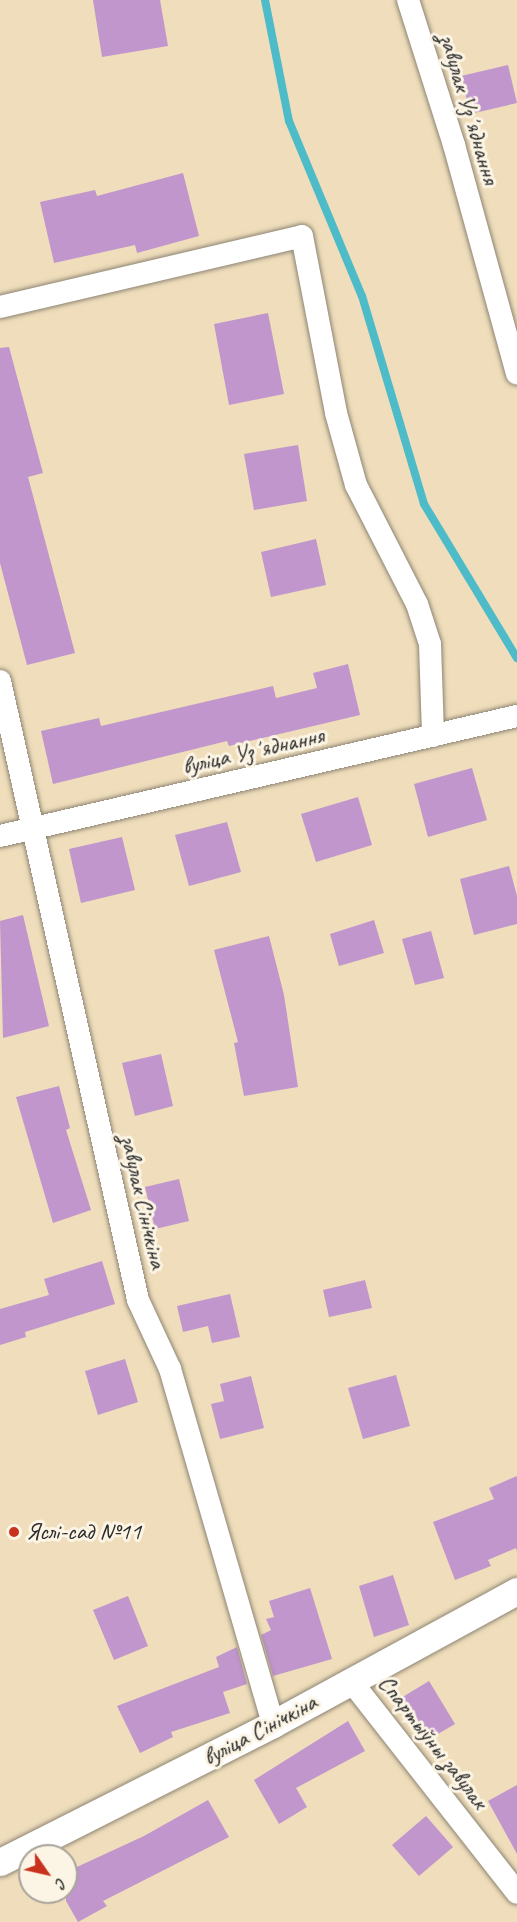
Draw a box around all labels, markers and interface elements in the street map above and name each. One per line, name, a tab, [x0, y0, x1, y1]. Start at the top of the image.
street label: завулак Узʼяднання	[433, 31, 505, 187]
street label: вуліца Узʼяднання	[180, 721, 326, 781]
street label: завулак Сінічкіна	[114, 1132, 172, 1272]
place label: Яслі-сад №11	[26, 1518, 141, 1546]
marker: Яслі-сад №11	[7, 1525, 21, 1539]
street label: Спартыўны завулак	[372, 1669, 494, 1815]
street label: вуліца Сінічкіна	[198, 1688, 322, 1772]
north arrow	[18, 1844, 78, 1904]
text: С	[51, 1874, 72, 1892]

